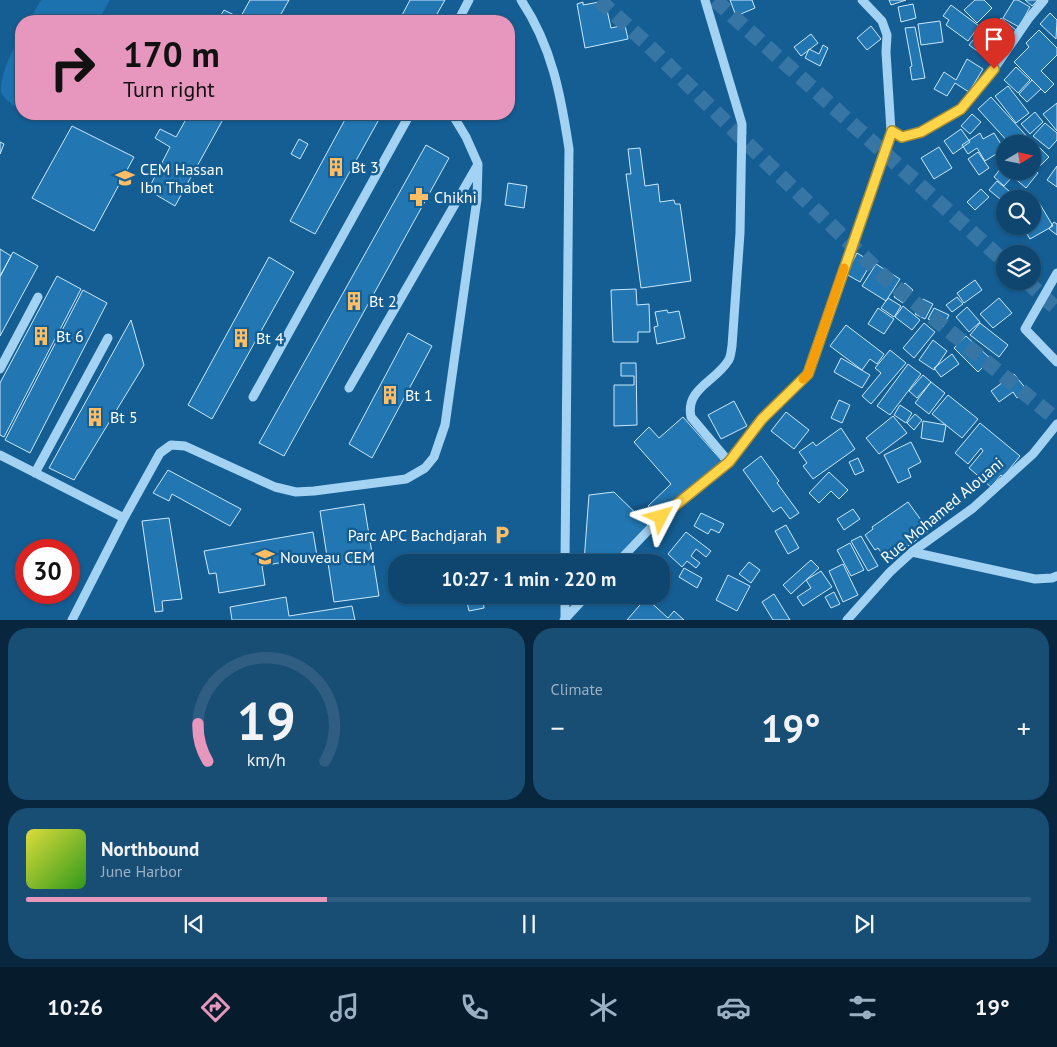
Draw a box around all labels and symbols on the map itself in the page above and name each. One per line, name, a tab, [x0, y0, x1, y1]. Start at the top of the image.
pin	[973, 18, 1015, 69]
north arrow	[996, 135, 1041, 180]
building icon: Bt 3	[325, 156, 347, 178]
place label: Bt 3	[351, 157, 379, 177]
place label: CEM Hassan Ibn Thabet	[140, 159, 224, 197]
school or university icon: CEM Hassan Ibn Thabet	[114, 167, 136, 189]
pharmacy icon: Chikhi	[408, 186, 430, 208]
place label: Chikhi	[434, 187, 477, 207]
building icon: Bt 2	[343, 290, 365, 312]
place label: Bt 2	[369, 291, 397, 311]
building icon: Bt 6	[30, 325, 52, 347]
place label: Bt 6	[56, 326, 84, 346]
building icon: Bt 4	[230, 327, 252, 349]
place label: Bt 4	[256, 328, 284, 348]
building icon: Bt 1	[379, 384, 401, 406]
place label: Bt 1	[405, 385, 433, 405]
building icon: Bt 5	[84, 406, 106, 428]
place label: Bt 5	[110, 407, 138, 427]
street label: Rue Mohamed Alouani	[877, 453, 1007, 567]
position arrow	[634, 490, 686, 542]
parking icon: Parc APC Bachdjarah	[491, 524, 513, 546]
place label: Parc APC Bachdjarah	[348, 525, 487, 545]
speed limit sign: 30	[15, 539, 80, 604]
school or university icon: Nouveau CEM	[254, 546, 276, 568]
place label: Nouveau CEM	[280, 547, 375, 567]

